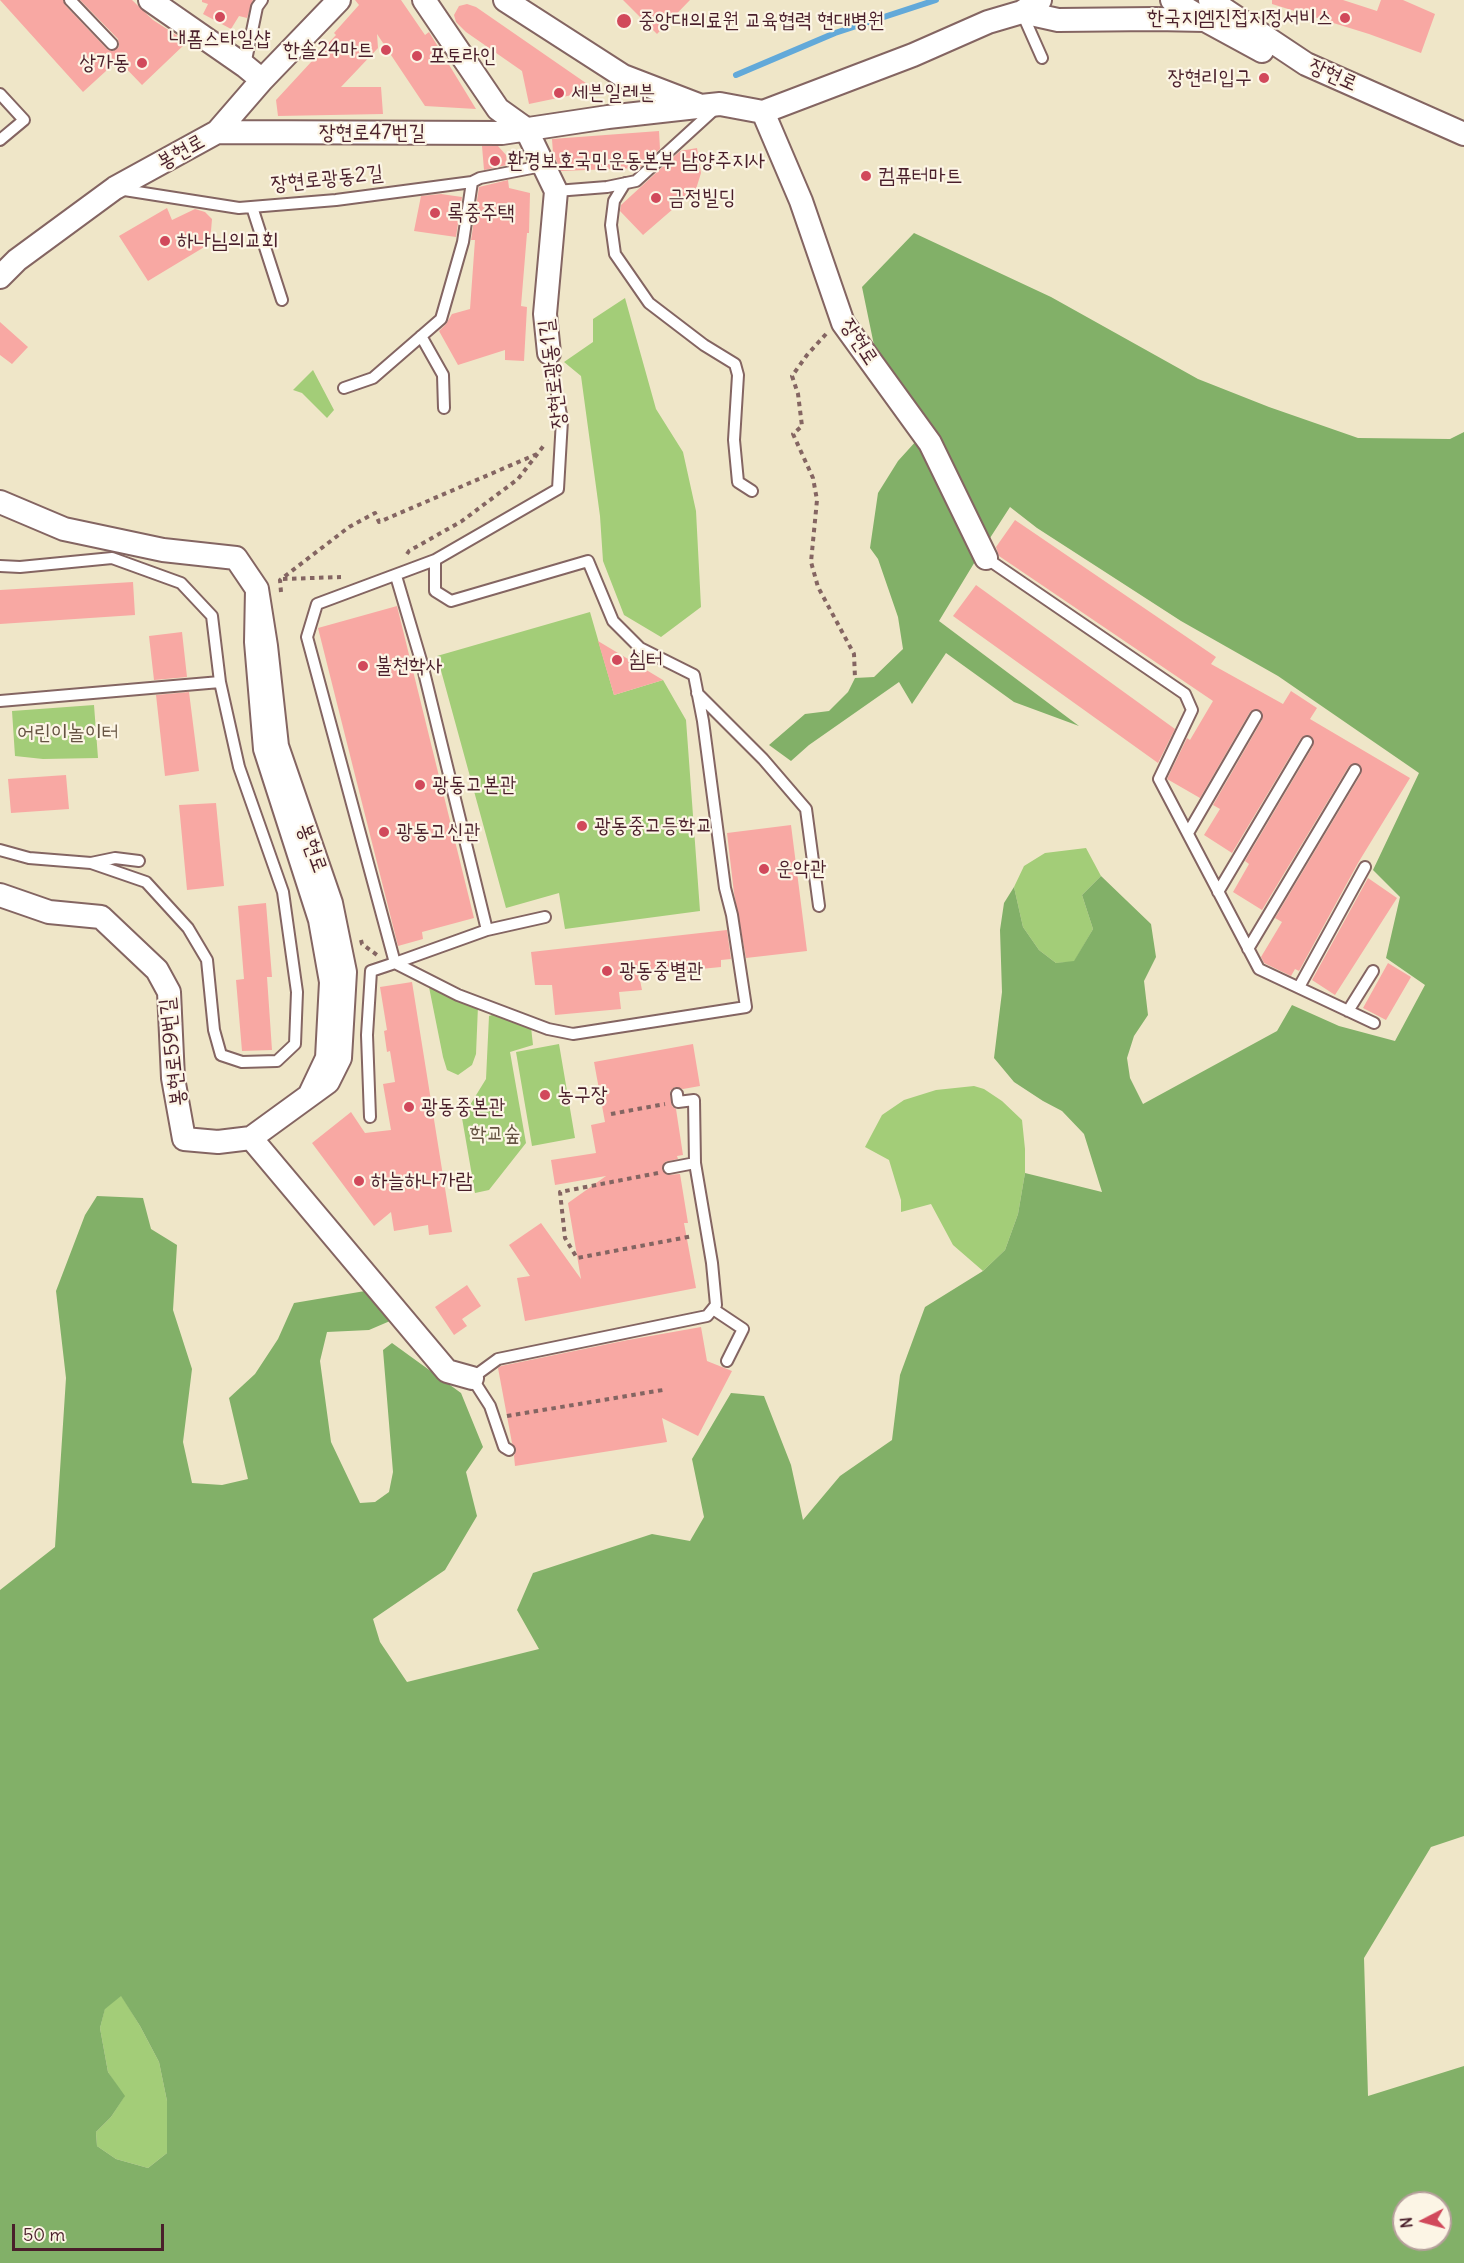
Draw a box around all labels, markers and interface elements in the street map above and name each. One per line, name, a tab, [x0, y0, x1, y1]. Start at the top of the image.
place label: 한국지엠진접지정서비스	[1147, 5, 1333, 31]
place label: 중앙대의료원 교육협력 현대병원	[638, 8, 885, 34]
marker: 내폼스타일샵	[213, 10, 227, 24]
marker: 한국지엠진접지정서비스	[1338, 11, 1352, 25]
marker: 중앙대의료원 교육협력 현대병원	[615, 12, 633, 30]
place label: 내폼스타일샵	[169, 26, 271, 52]
place label: 한솔24마트	[283, 37, 374, 63]
marker: 한솔24마트	[379, 43, 393, 57]
place label: 포토라인	[429, 43, 497, 69]
marker: 포토라인	[410, 49, 424, 63]
place label: 상가동	[79, 50, 130, 76]
street label: 장현로	[1305, 53, 1361, 97]
marker: 상가동	[135, 56, 149, 70]
place label: 장현리입구	[1168, 65, 1252, 91]
marker: 장현리입구	[1257, 71, 1271, 85]
place label: 세븐일레븐	[571, 80, 655, 106]
marker: 세븐일레븐	[552, 86, 566, 100]
street label: 장현로47번길	[319, 120, 425, 146]
street label: 봉현로	[153, 129, 209, 175]
place label: 환경보호국민운동본부 남양주지사	[507, 148, 765, 174]
marker: 환경보호국민운동본부 남양주지사	[488, 154, 502, 168]
street label: 장현로광동2길	[270, 161, 384, 197]
place label: 컴퓨터마트	[878, 163, 962, 189]
marker: 컴퓨터마트	[859, 169, 873, 183]
place label: 금정빌딩	[668, 185, 736, 211]
marker: 금정빌딩	[649, 191, 663, 205]
place label: 록중주택	[447, 200, 515, 226]
marker: 록중주택	[428, 206, 442, 220]
place label: 하나님의교회	[177, 228, 278, 254]
marker: 하나님의교회	[158, 234, 172, 248]
street label: 장현로	[835, 314, 883, 370]
street label: 장현로광동1길	[534, 318, 572, 430]
place label: 쉼터	[629, 647, 663, 673]
place label: 불천학사	[375, 653, 443, 679]
marker: 쉼터	[610, 653, 624, 667]
marker: 불천학사	[356, 659, 370, 673]
park label: 어린이놀이터	[17, 720, 119, 746]
place label: 광동고본관	[432, 772, 516, 798]
marker: 광동고본관	[413, 778, 427, 792]
place label: 광동중고등학교	[594, 813, 712, 839]
place label: 광동고신관	[396, 819, 480, 845]
marker: 광동중고등학교	[575, 819, 589, 833]
street label: 봉현로	[291, 820, 333, 876]
marker: 광동고신관	[377, 825, 391, 839]
place label: 운악관	[776, 856, 827, 882]
marker: 운악관	[757, 862, 771, 876]
place label: 광동중별관	[619, 958, 703, 984]
marker: 광동중별관	[600, 964, 614, 978]
street label: 봉현로59번길	[155, 997, 191, 1107]
place label: 농구장	[557, 1082, 608, 1108]
marker: 농구장	[538, 1088, 552, 1102]
place label: 광동중본관	[421, 1094, 505, 1120]
marker: 광동중본관	[402, 1100, 416, 1114]
park label: 학교숲	[470, 1121, 520, 1147]
place label: 하늘하나가람	[371, 1168, 472, 1194]
marker: 하늘하나가람	[352, 1174, 366, 1188]
north arrow	[1392, 2191, 1452, 2251]
scale bar	[15, 2212, 166, 2250]
text: N	[1396, 2216, 1417, 2229]
text: 50 m	[23, 2223, 65, 2246]

